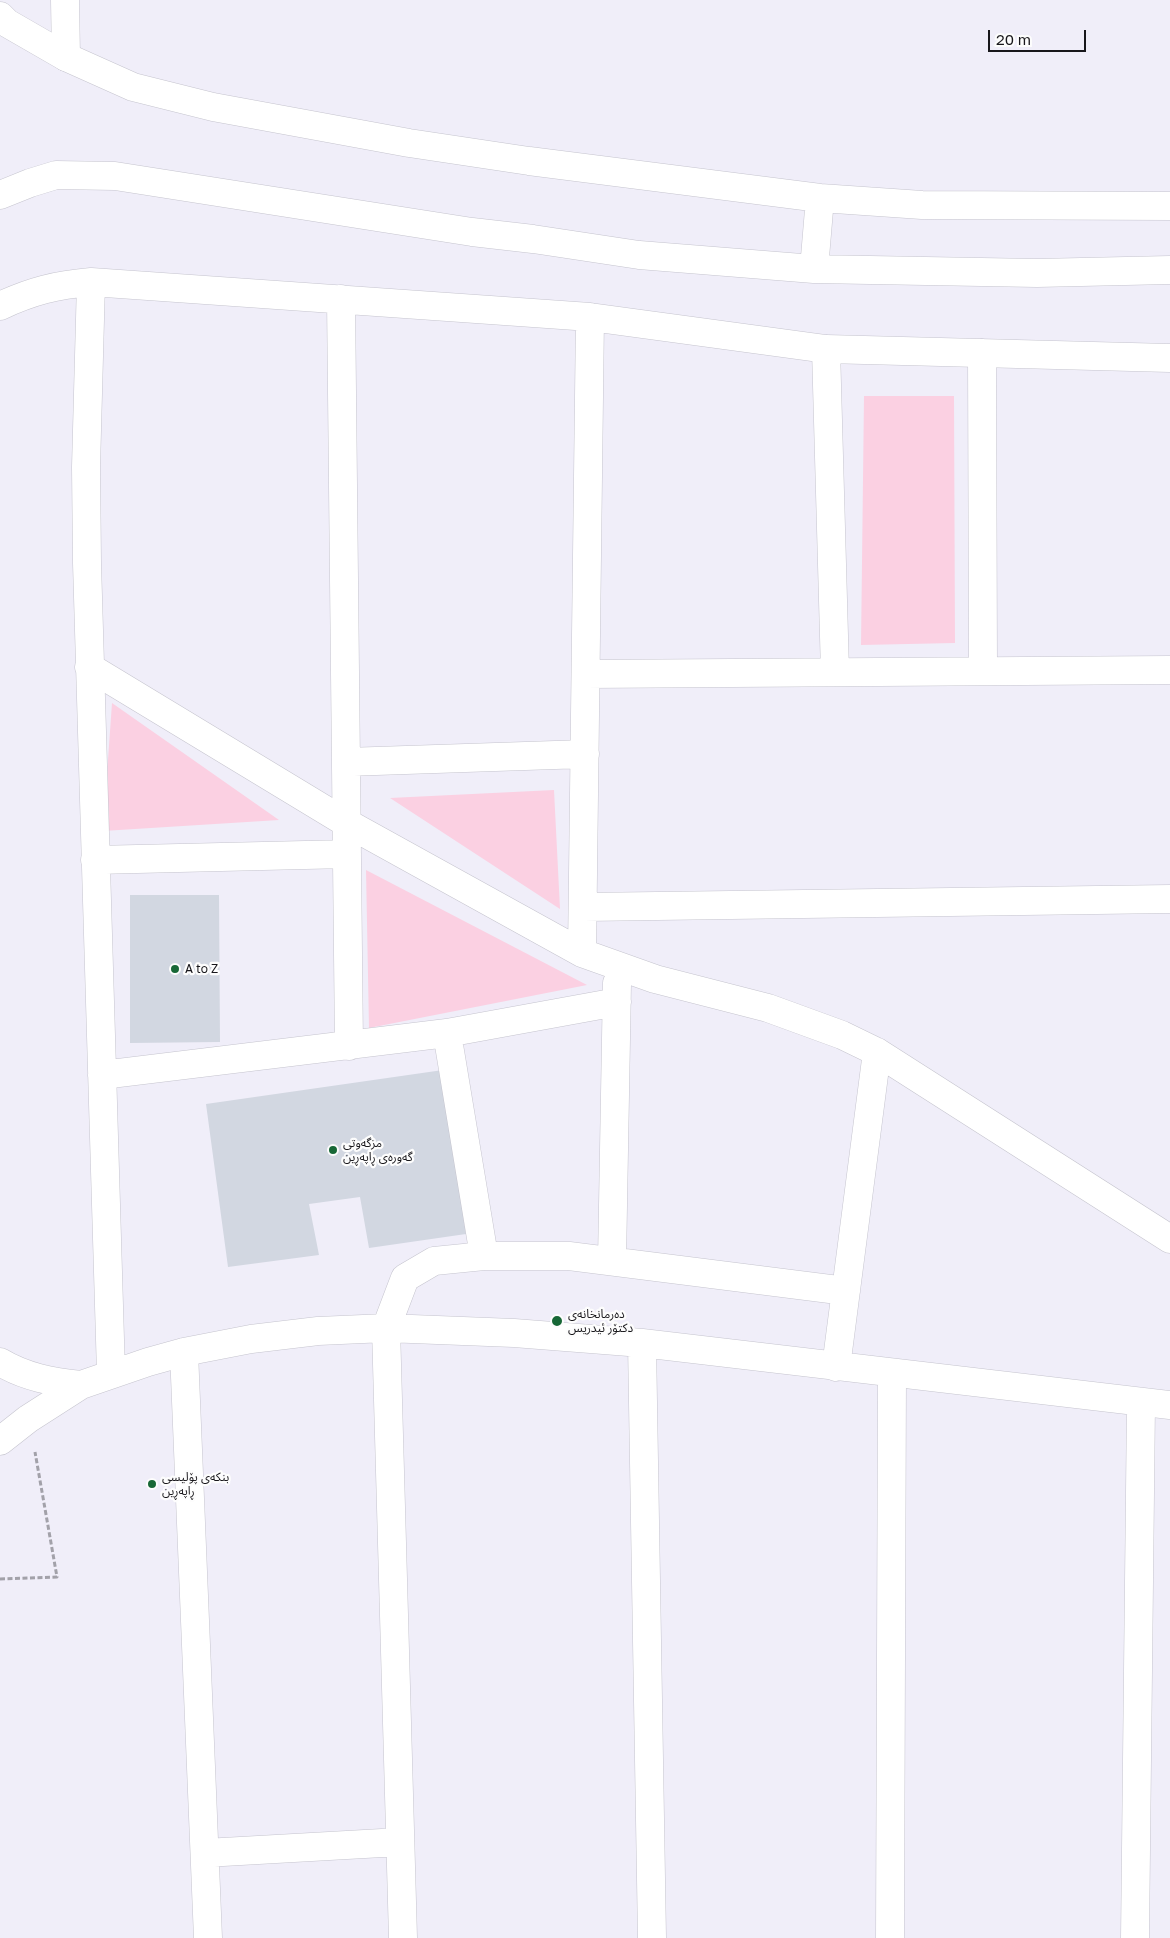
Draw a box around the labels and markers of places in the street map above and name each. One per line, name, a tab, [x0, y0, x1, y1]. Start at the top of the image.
place label: A to Z	[185, 962, 218, 976]
marker: A to Z	[169, 963, 181, 975]
place label: مزگەوتی گەورەی ڕاپەڕین	[343, 1136, 413, 1164]
marker: مزگەوتی گەورەی ڕاپەڕین	[327, 1144, 339, 1156]
place label: دەرمانخانەی دکتۆر ئیدریس	[568, 1307, 633, 1335]
marker: دەرمانخانەی دکتۆر ئیدریس	[550, 1314, 564, 1328]
place label: بنکەی پۆلیسی ڕاپەڕین	[162, 1470, 229, 1498]
marker: بنکەی پۆلیسی ڕاپەڕین	[146, 1478, 158, 1490]

